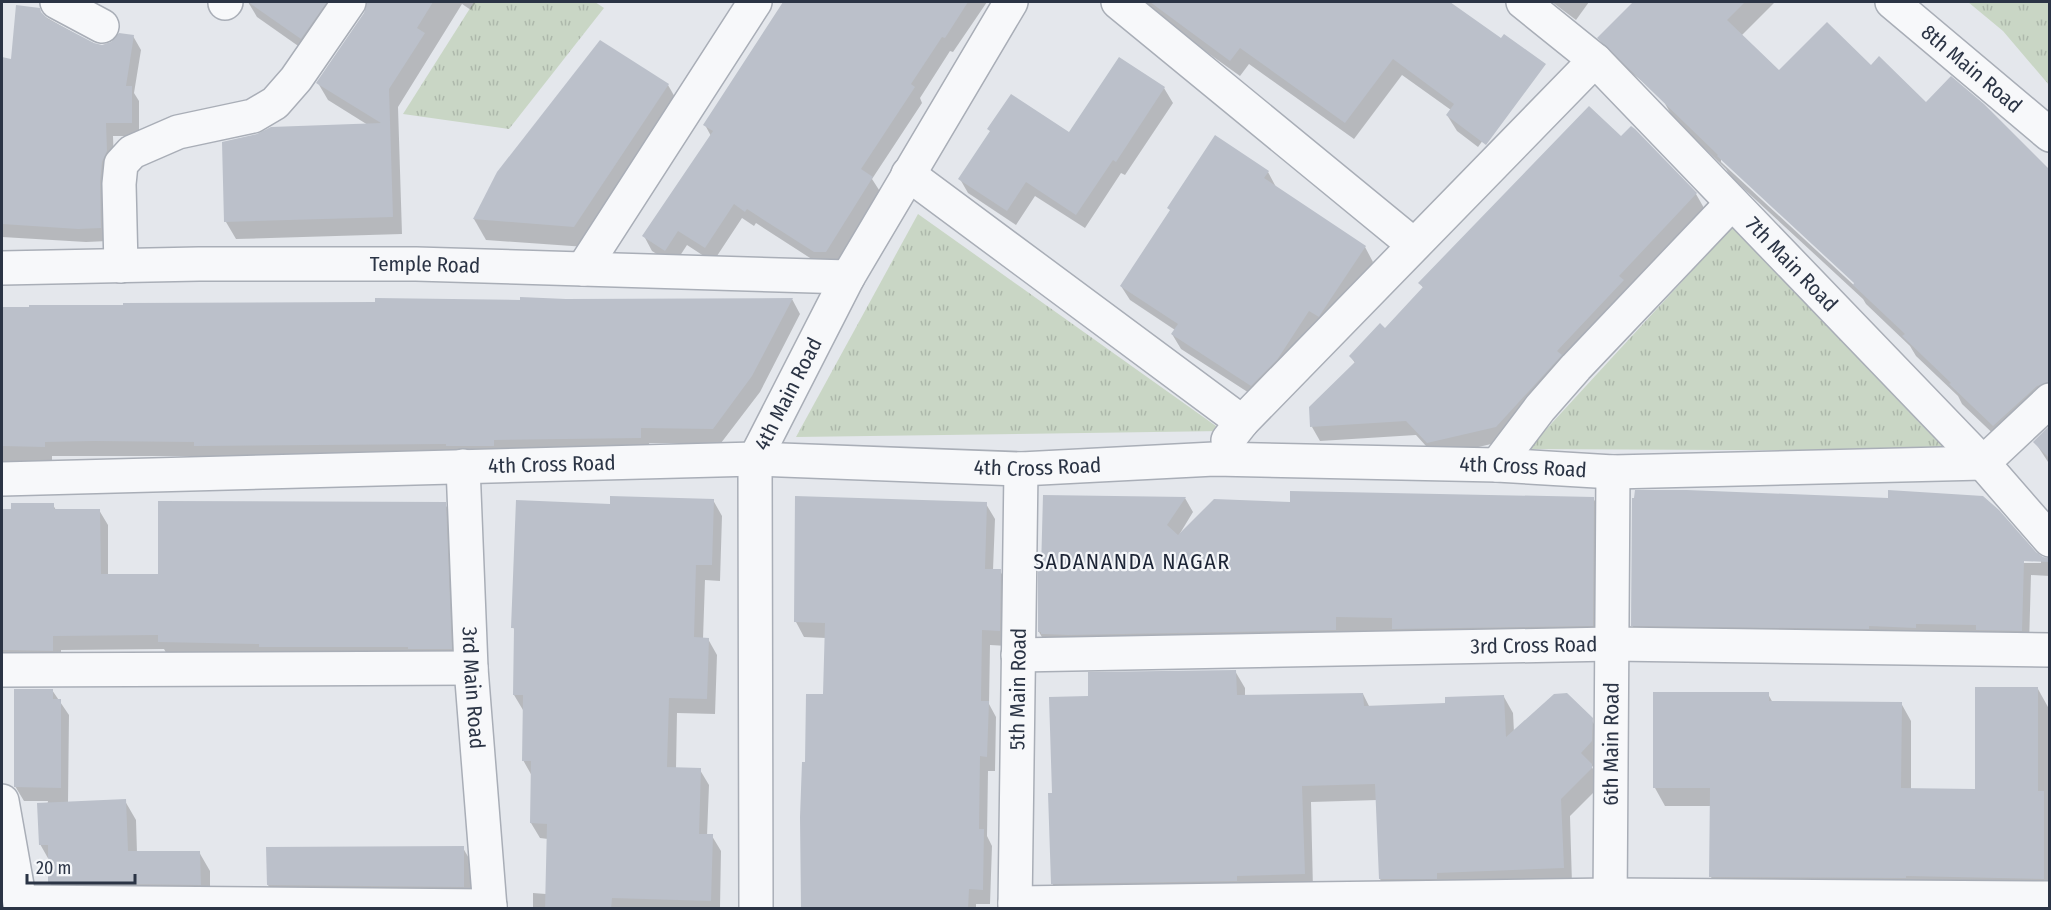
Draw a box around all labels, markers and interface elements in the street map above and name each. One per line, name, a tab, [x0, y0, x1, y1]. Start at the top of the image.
street label: 8th Main Road	[1916, 19, 2027, 119]
street label: 7th Main Road	[1740, 211, 1843, 317]
street label: Temple Road	[370, 251, 481, 279]
street label: 4th Main Road	[749, 333, 828, 455]
street label: 4th Cross Road	[488, 450, 616, 479]
street label: 4th Cross Road	[1459, 451, 1588, 483]
street label: 4th Cross Road	[973, 452, 1102, 482]
district label: SADANANDA NAGAR	[1033, 548, 1231, 575]
street label: 3rd Main Road	[456, 626, 490, 750]
street label: 5th Main Road	[1004, 628, 1032, 750]
street label: 3rd Cross Road	[1470, 631, 1598, 660]
street label: 6th Main Road	[1598, 682, 1625, 806]
scale bar	[27, 847, 135, 885]
text: 20 m	[36, 857, 71, 879]

